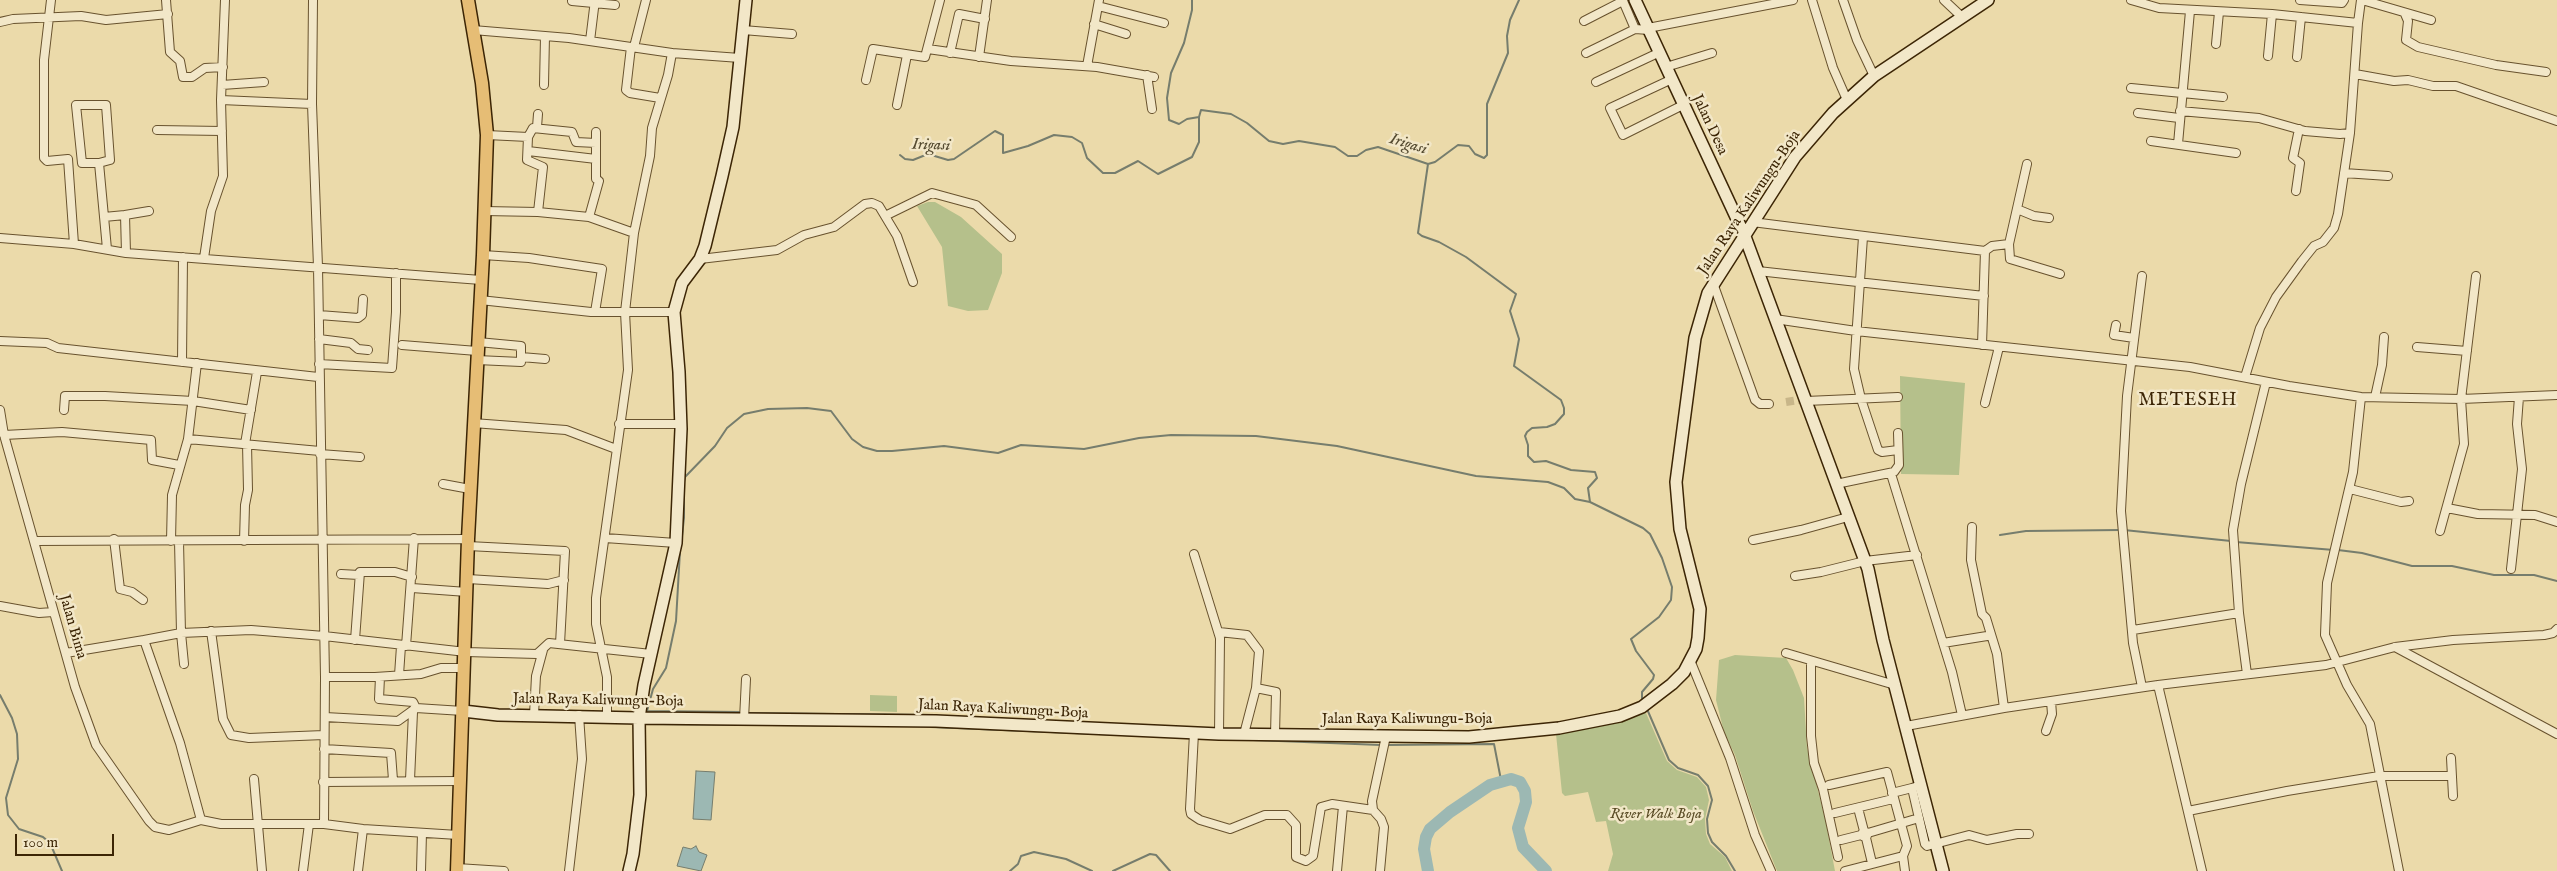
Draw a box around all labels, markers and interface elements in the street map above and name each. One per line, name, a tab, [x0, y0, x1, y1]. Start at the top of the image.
street label: Jalan Desa	[1687, 92, 1731, 158]
street label: Jalan Raya Kaliwungu-Boja	[1695, 127, 1805, 279]
water label: Irigasi	[1387, 130, 1429, 160]
water label: Irigasi	[911, 136, 951, 156]
district label: METESEH	[2138, 390, 2238, 412]
street label: Jalan Bima	[54, 593, 90, 661]
street label: Jalan Raya Kaliwungu-Boja	[513, 691, 683, 711]
street label: Jalan Raya Kaliwungu-Boja	[917, 697, 1089, 723]
street label: Jalan Raya Kaliwungu-Boja	[1322, 711, 1492, 729]
park label: River Walk Boja	[1610, 806, 1702, 824]
scale bar	[18, 824, 116, 856]
text: 100 m	[23, 833, 58, 852]

